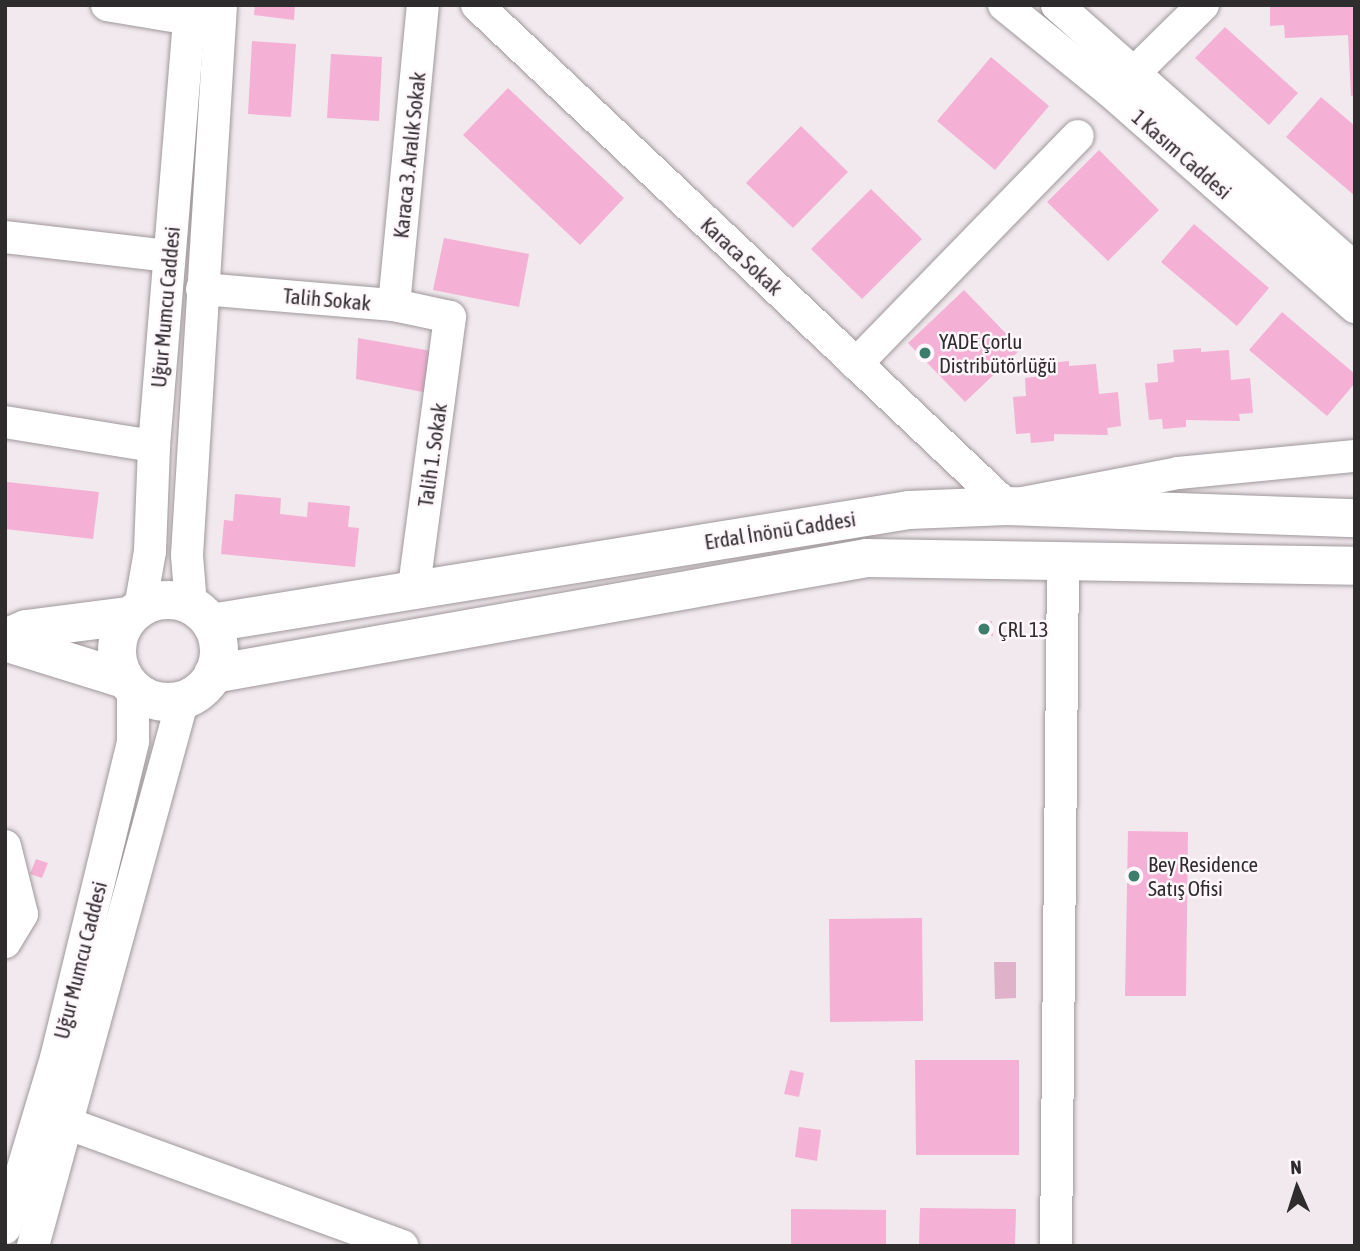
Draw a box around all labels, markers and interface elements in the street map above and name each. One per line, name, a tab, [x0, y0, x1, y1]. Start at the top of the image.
street label: Karaca 3. Aralık Sokak	[388, 70, 430, 240]
street label: 1 Kasım Caddesi	[1127, 104, 1237, 204]
street label: Karaca Sokak	[696, 212, 788, 300]
street label: Uğur Mumcu Caddesi	[145, 225, 185, 389]
street label: Talih Sokak	[282, 283, 372, 315]
place label: YADE Çorlu Distribütörlüğü	[939, 328, 1057, 378]
marker: YADE Çorlu Distribütörlüğü	[917, 345, 933, 361]
street label: Talih 1. Sokak	[412, 402, 452, 508]
street label: Erdal İnönü Caddesi	[703, 506, 857, 554]
place label: ÇRL 13	[998, 616, 1049, 642]
marker: ÇRL 13	[976, 621, 992, 637]
place label: Bey Residence Satış Ofisi	[1148, 851, 1258, 901]
marker: Bey Residence Satış Ofisi	[1126, 868, 1142, 884]
street label: Uğur Mumcu Caddesi	[48, 879, 112, 1041]
north arrow	[1262, 1153, 1332, 1223]
text: N	[1290, 1156, 1302, 1178]

